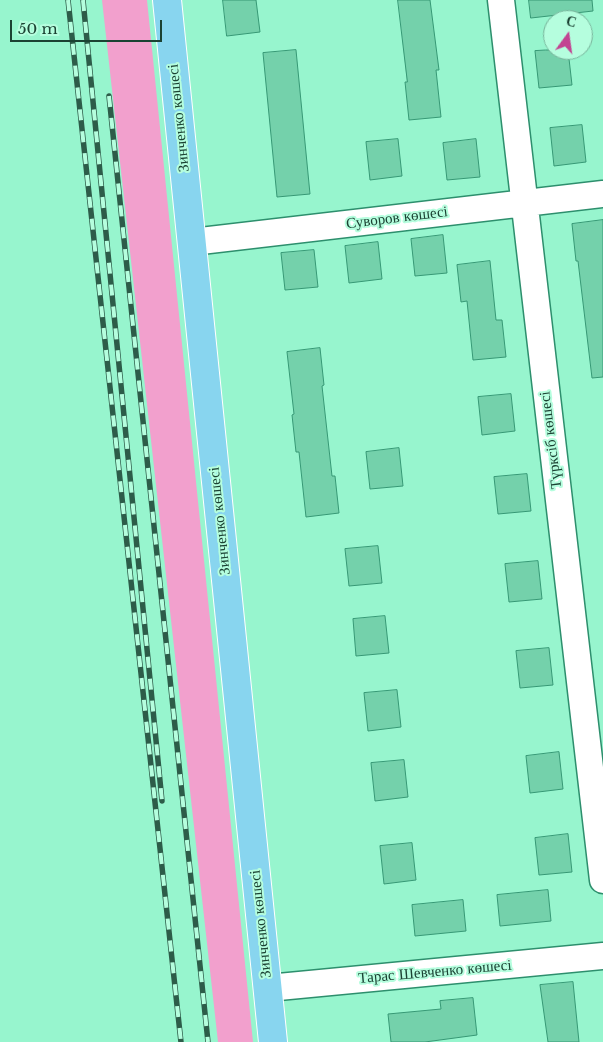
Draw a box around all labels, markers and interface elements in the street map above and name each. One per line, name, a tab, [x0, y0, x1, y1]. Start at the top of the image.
scale bar	[12, 10, 165, 42]
north arrow	[543, 10, 593, 60]
text: С	[564, 11, 578, 31]
text: 50 m	[18, 19, 58, 38]
street label: Зинченко көшесі	[164, 63, 194, 173]
street label: Суворов көшесі	[345, 203, 449, 233]
street label: Түрксіб көшесі	[536, 390, 566, 490]
street label: Зинченко көшесі	[205, 466, 235, 576]
street label: Зинченко көшесі	[246, 869, 276, 979]
street label: Тарас Шевченко көшесі	[358, 956, 512, 988]

